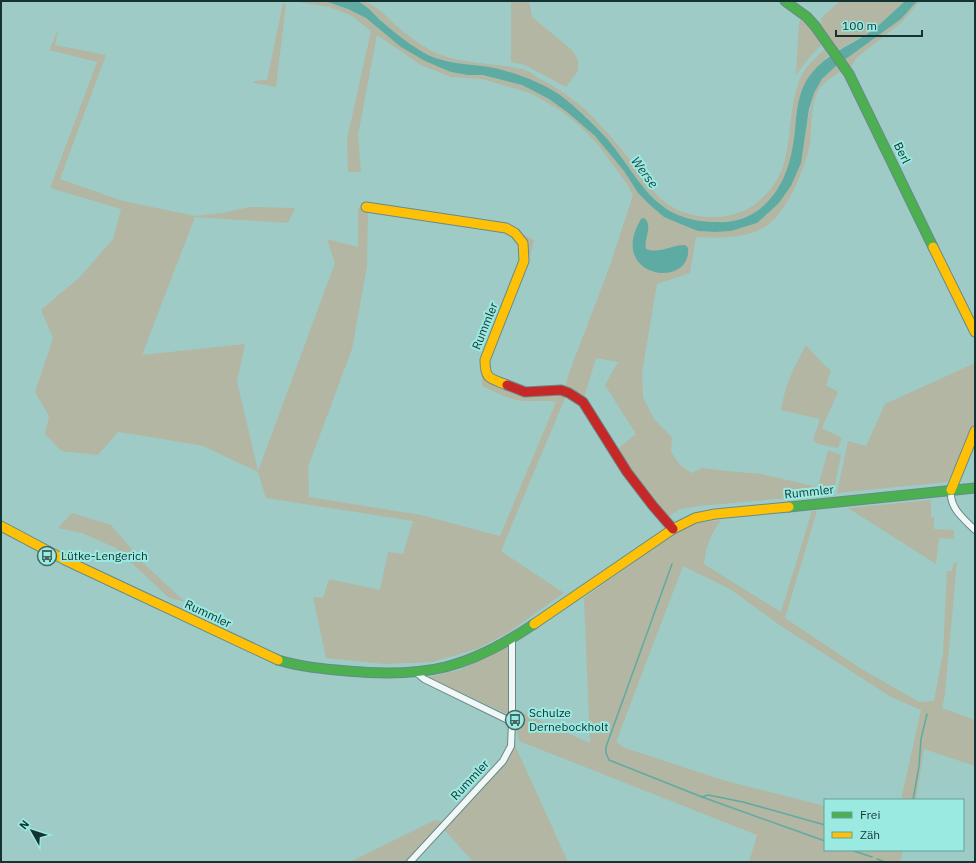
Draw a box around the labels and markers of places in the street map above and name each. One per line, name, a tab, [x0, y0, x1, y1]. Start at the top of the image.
bus stop icon: Lütke-Lengerich	[36, 545, 58, 567]
place label: Lütke-Lengerich	[61, 548, 148, 563]
place label: Schulze Dernebockholt	[529, 705, 608, 734]
bus stop icon: Schulze Dernebockholt	[504, 709, 526, 731]

